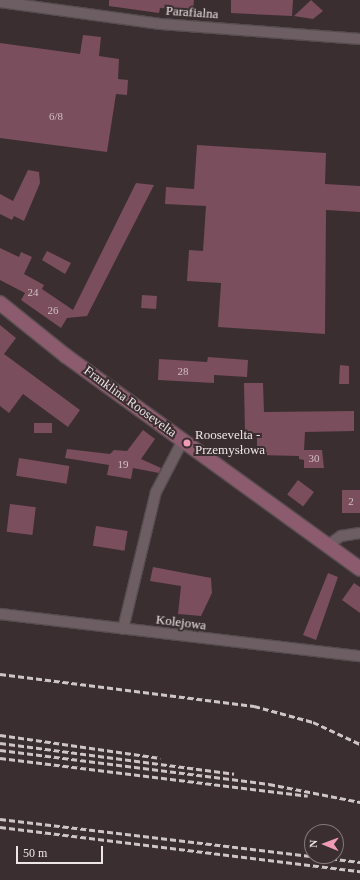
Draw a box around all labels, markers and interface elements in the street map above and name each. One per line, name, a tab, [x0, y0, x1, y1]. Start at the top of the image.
street label: Parafialna	[165, 3, 219, 23]
house number: 6/8	[49, 109, 63, 123]
house number: 24	[28, 285, 38, 299]
house number: 26	[48, 303, 58, 317]
street label: Franklina Roosevelta	[81, 363, 179, 441]
house number: 28	[178, 364, 188, 378]
place label: Roosevelta - Przemysłowa	[195, 428, 265, 459]
marker: Roosevelta - Przemysłowa	[182, 438, 192, 448]
house number: 30	[308, 451, 320, 465]
house number: 19	[118, 457, 128, 471]
house number: 2	[348, 494, 354, 508]
street label: Kolejowa	[155, 612, 207, 634]
north arrow	[304, 824, 344, 864]
scale bar	[18, 838, 105, 864]
text: N	[307, 840, 319, 848]
text: 50 m	[23, 846, 47, 860]

